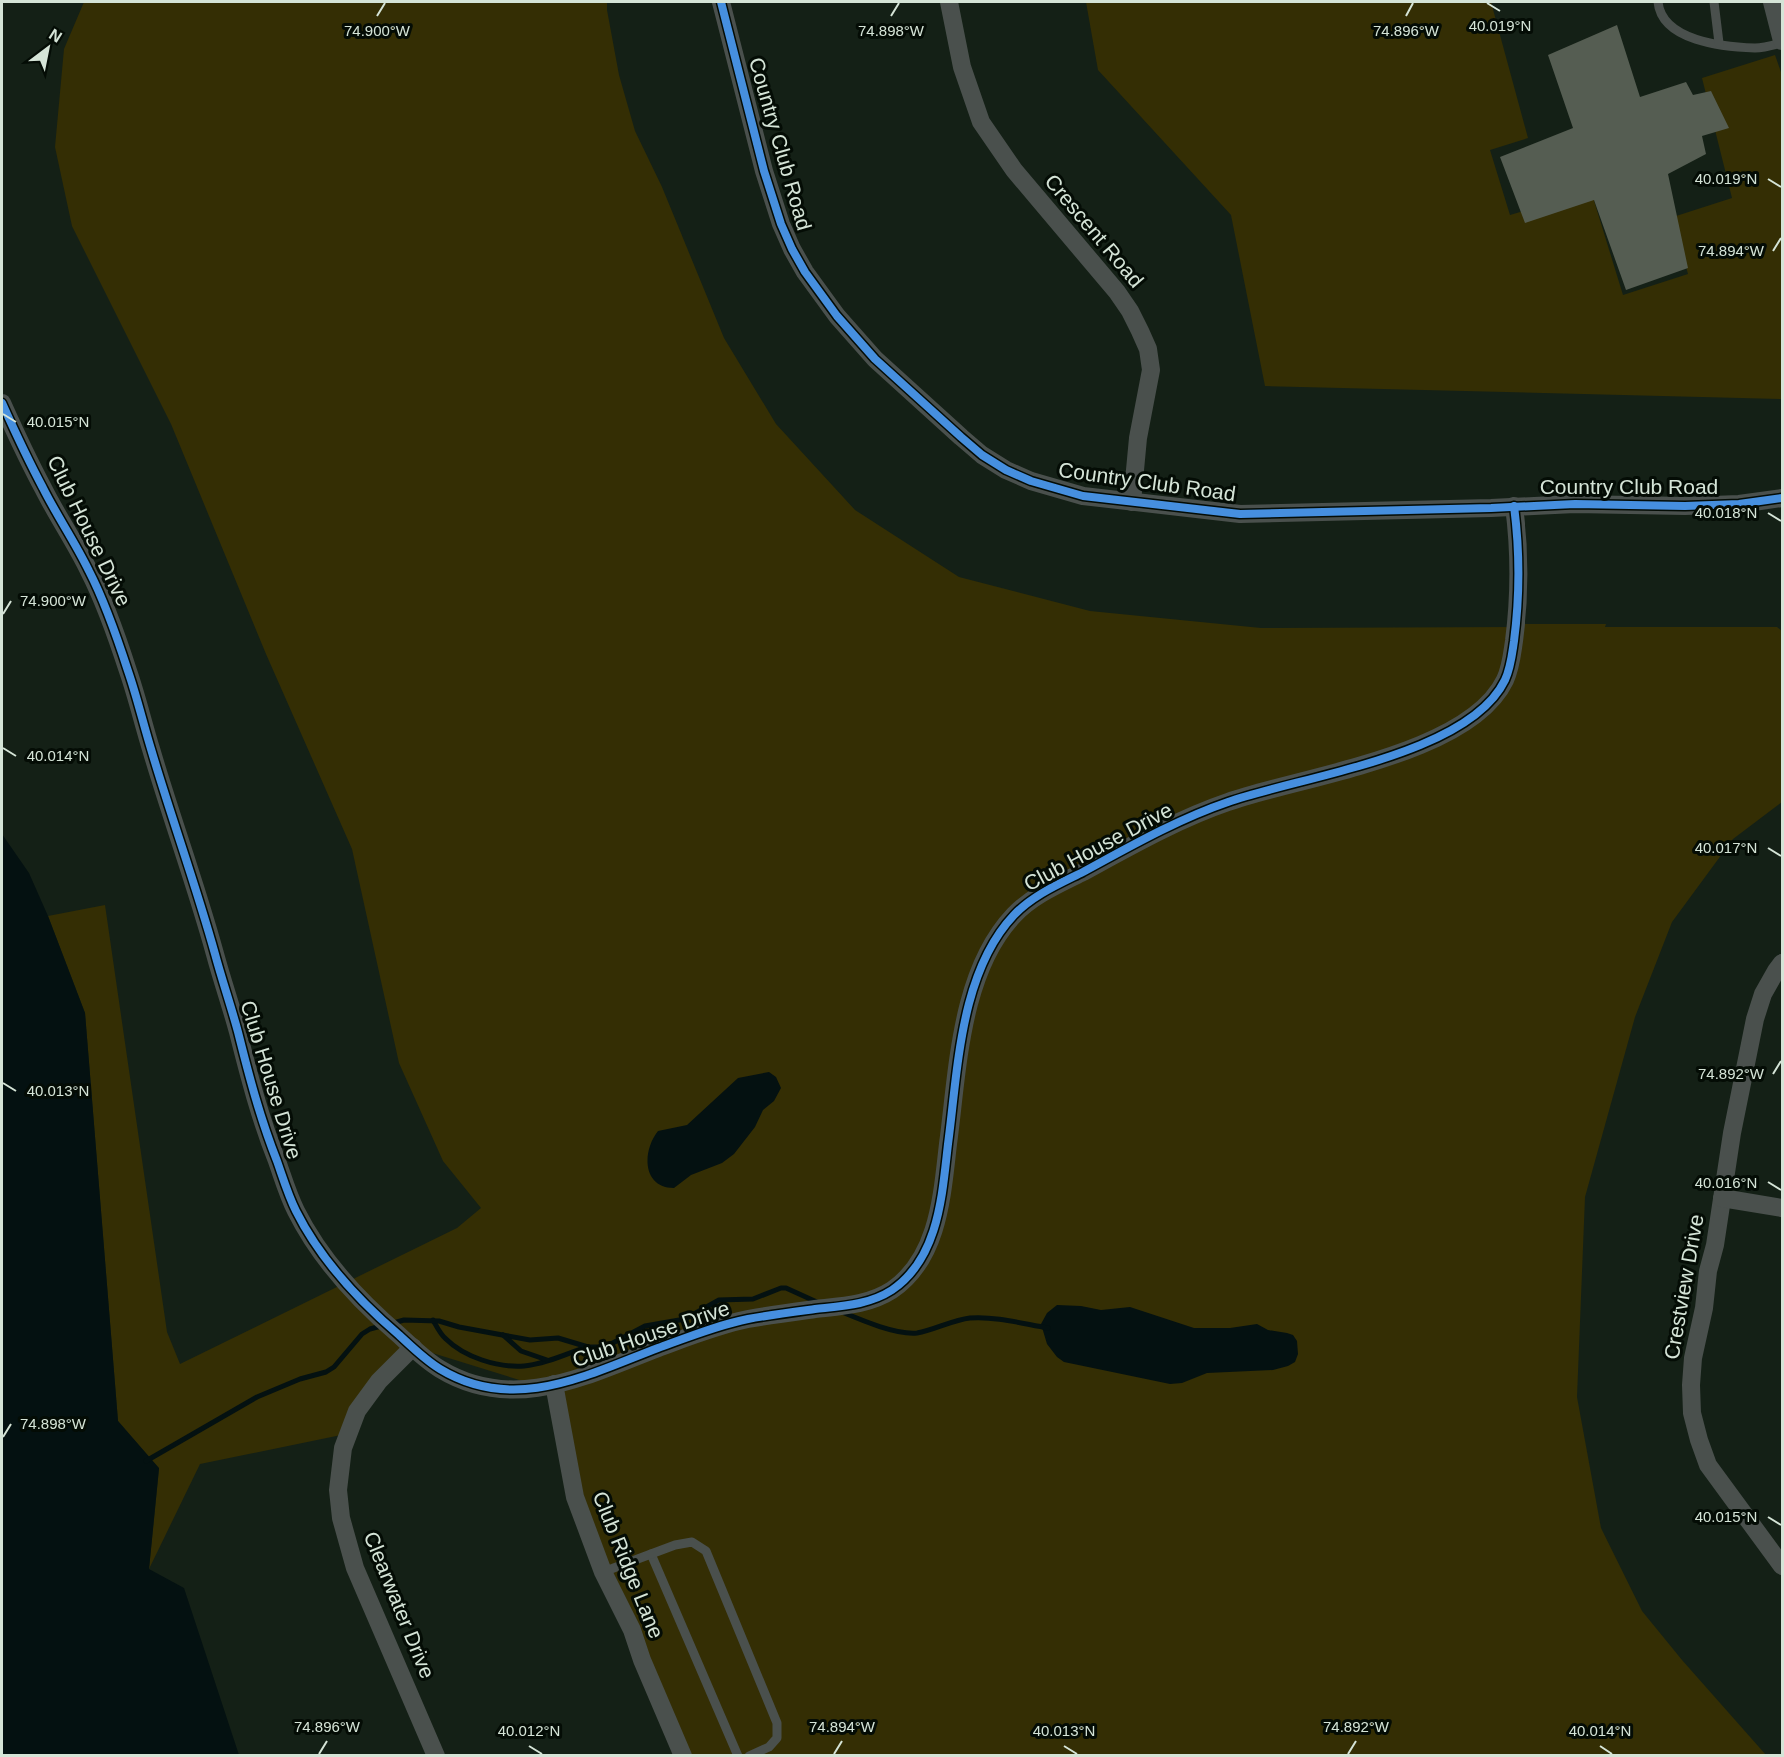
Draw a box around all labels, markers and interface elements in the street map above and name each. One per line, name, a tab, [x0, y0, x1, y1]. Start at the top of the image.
text: 40.019°N	[1469, 17, 1531, 34]
north arrow	[18, 18, 78, 78]
text: 74.900°W	[344, 22, 411, 39]
text: 74.898°W	[858, 22, 925, 39]
text: 74.896°W	[1373, 22, 1440, 39]
text: N	[46, 25, 65, 46]
street label: Country Club Road	[745, 55, 816, 233]
street label: Crescent Road	[1041, 170, 1148, 292]
text: 40.019°N	[1695, 170, 1757, 187]
text: 74.894°W	[1698, 242, 1765, 259]
text: 40.015°N	[27, 413, 89, 430]
street label: Club House Drive	[43, 452, 136, 610]
street label: Country Club Road	[1057, 458, 1237, 505]
street label: Country Club Road	[1540, 475, 1718, 498]
text: 40.018°N	[1695, 504, 1757, 521]
text: 74.900°W	[20, 592, 87, 609]
text: 40.014°N	[27, 747, 89, 764]
street label: Club House Drive	[1020, 798, 1176, 895]
text: 40.017°N	[1695, 839, 1757, 856]
street label: Club House Drive	[236, 998, 307, 1162]
text: 74.892°W	[1698, 1065, 1765, 1082]
text: 40.013°N	[27, 1082, 89, 1099]
text: 40.016°N	[1695, 1174, 1757, 1191]
street label: Crestview Drive	[1659, 1213, 1708, 1361]
street label: Club House Drive	[569, 1296, 732, 1371]
text: 74.898°W	[20, 1415, 87, 1432]
street label: Club Ridge Lane	[588, 1488, 668, 1642]
text: 40.015°N	[1695, 1508, 1757, 1525]
street label: Clearwater Drive	[360, 1528, 439, 1682]
text: 74.896°W	[294, 1718, 361, 1735]
text: 74.894°W	[809, 1718, 876, 1735]
text: 74.892°W	[1323, 1718, 1390, 1735]
text: 40.012°N	[498, 1722, 560, 1739]
text: 40.013°N	[1033, 1722, 1095, 1739]
text: 40.014°N	[1569, 1722, 1631, 1739]

